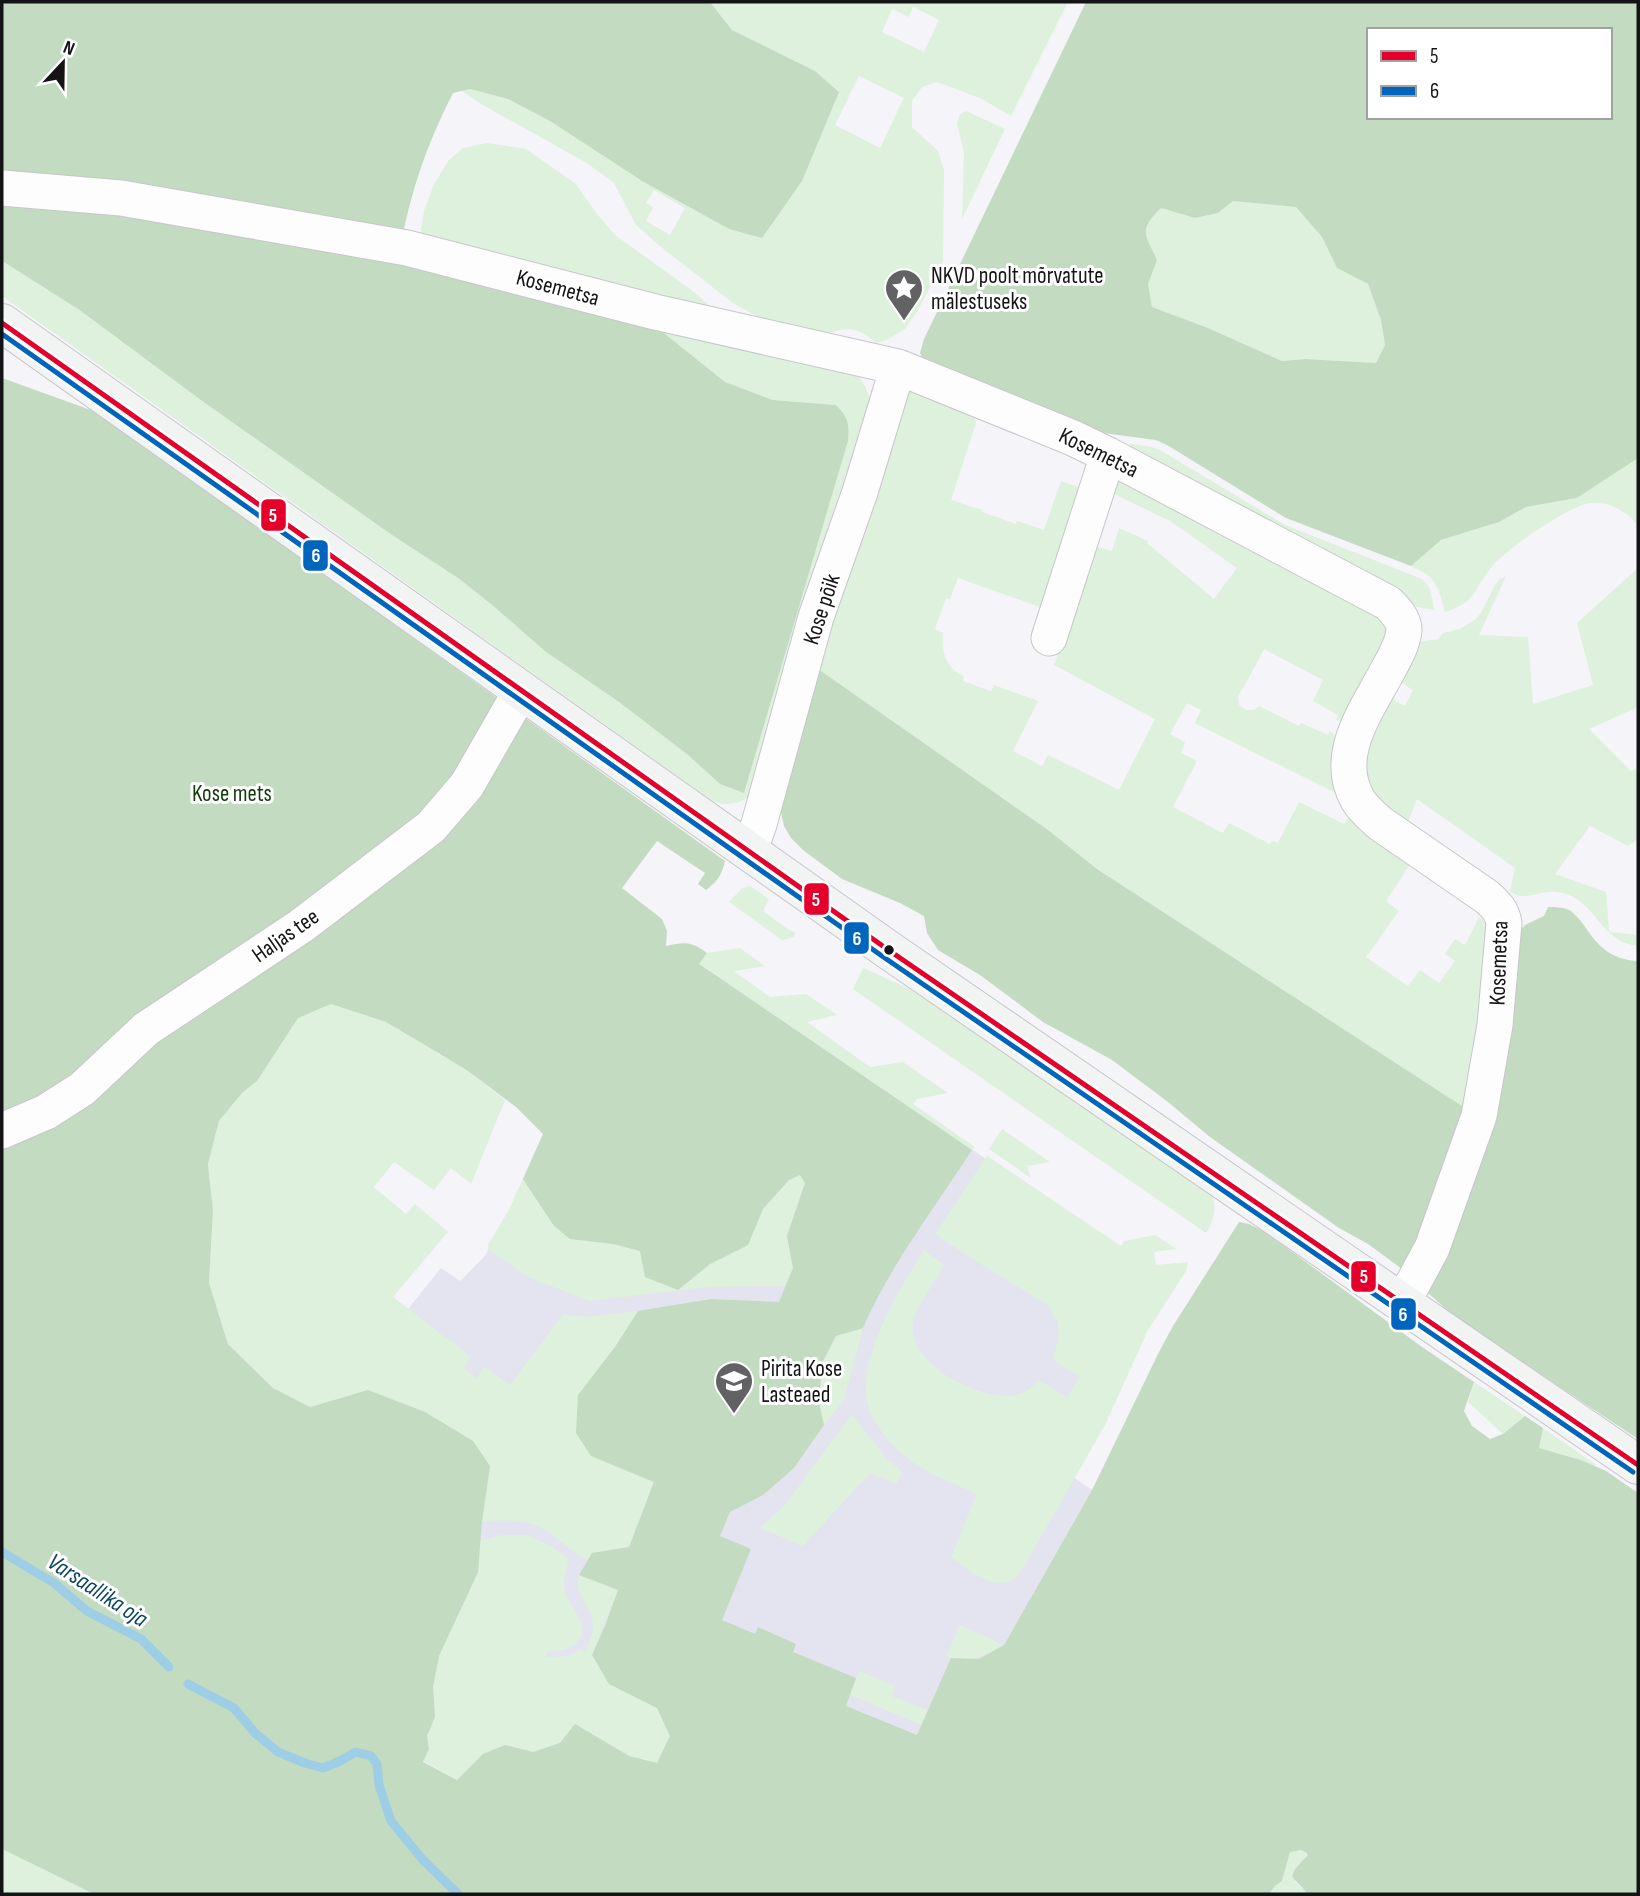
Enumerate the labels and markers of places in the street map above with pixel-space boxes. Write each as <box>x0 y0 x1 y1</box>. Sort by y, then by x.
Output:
place label: NKVD poolt mõrvatute mälestuseks <box>931 262 1104 316</box>
place icon: NKVD poolt mõrvatute mälestuseks <box>883 267 925 322</box>
unlabelled marker <box>882 943 896 957</box>
place label: Pirita Kose Lasteaed <box>761 1355 842 1409</box>
school or university icon: Pirita Kose Lasteaed <box>713 1360 755 1415</box>

